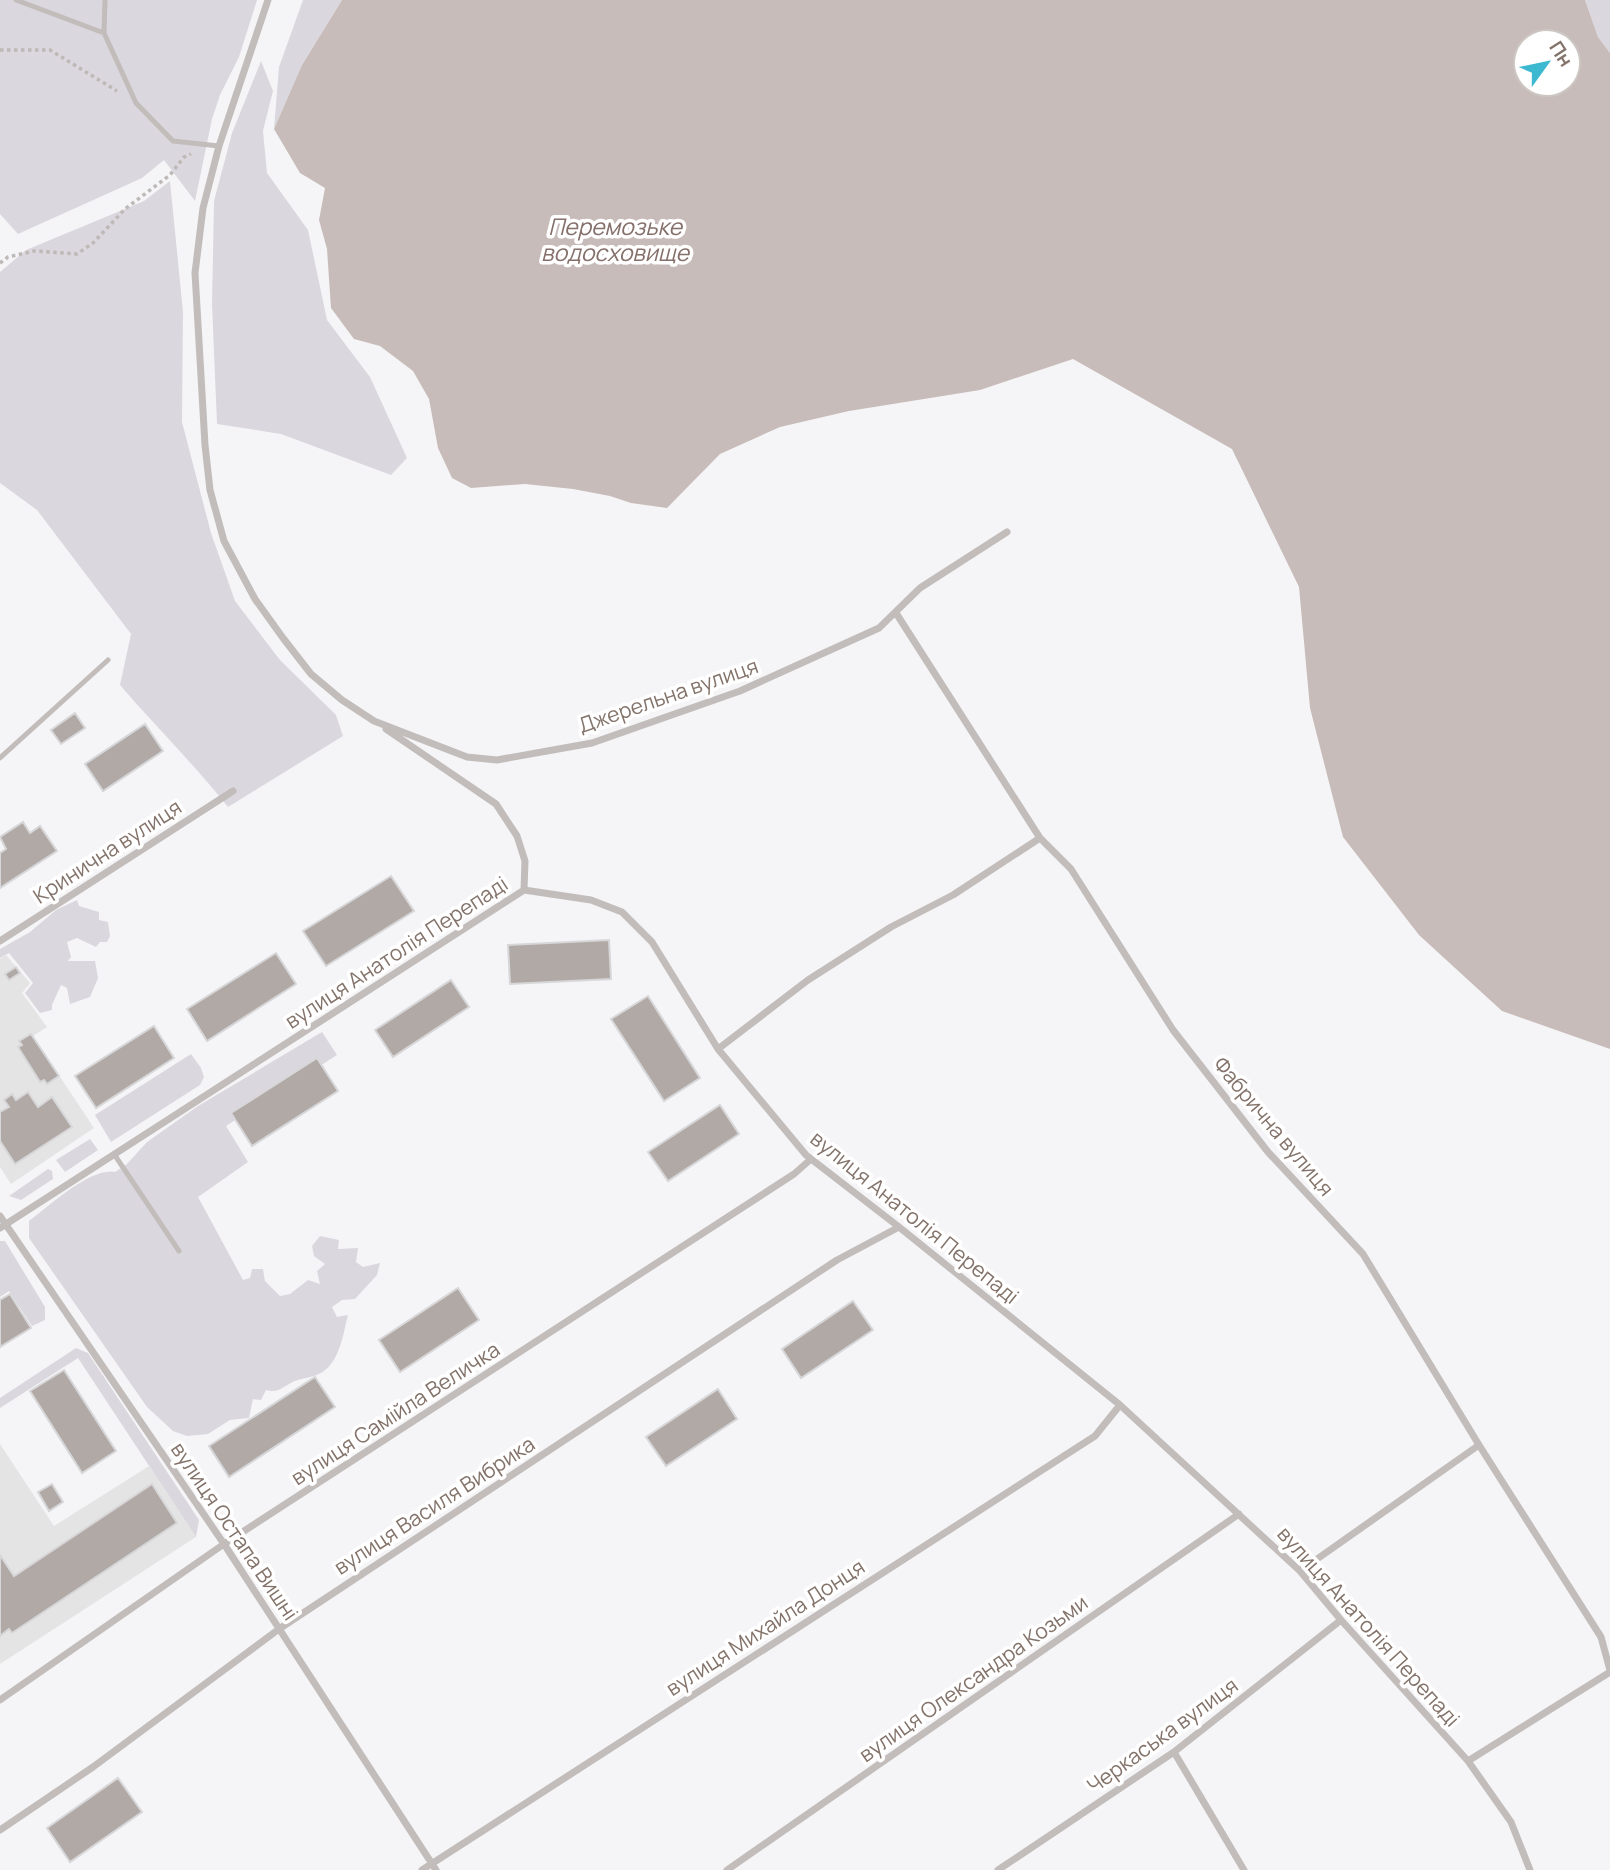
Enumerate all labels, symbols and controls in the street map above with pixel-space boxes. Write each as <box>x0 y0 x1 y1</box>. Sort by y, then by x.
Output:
north arrow <box>1512 28 1582 98</box>
text: Пн <box>1543 36 1579 72</box>
water label: Перемозьке водосховище <box>541 210 690 268</box>
street label: Джерельна вулиця <box>574 651 762 739</box>
street label: Кринична вулиця <box>27 793 187 909</box>
street label: вулиця Анатолія Перепаді <box>279 869 513 1035</box>
street label: Фабрична вулиця <box>1208 1051 1340 1201</box>
street label: вулиця Анатолія Перепаді <box>805 1124 1025 1310</box>
street label: вулиця Самійла Величка <box>285 1335 505 1491</box>
street label: вулиця Василя Вибрика <box>328 1429 540 1581</box>
street label: вулиця Остапа Вишні <box>165 1437 305 1625</box>
street label: вулиця Анатолія Перепаді <box>1271 1520 1467 1732</box>
street label: вулиця Михайла Донця <box>660 1552 870 1702</box>
street label: вулиця Олександра Козьми <box>853 1588 1093 1768</box>
street label: Черкаська вулиця <box>1081 1671 1243 1799</box>

